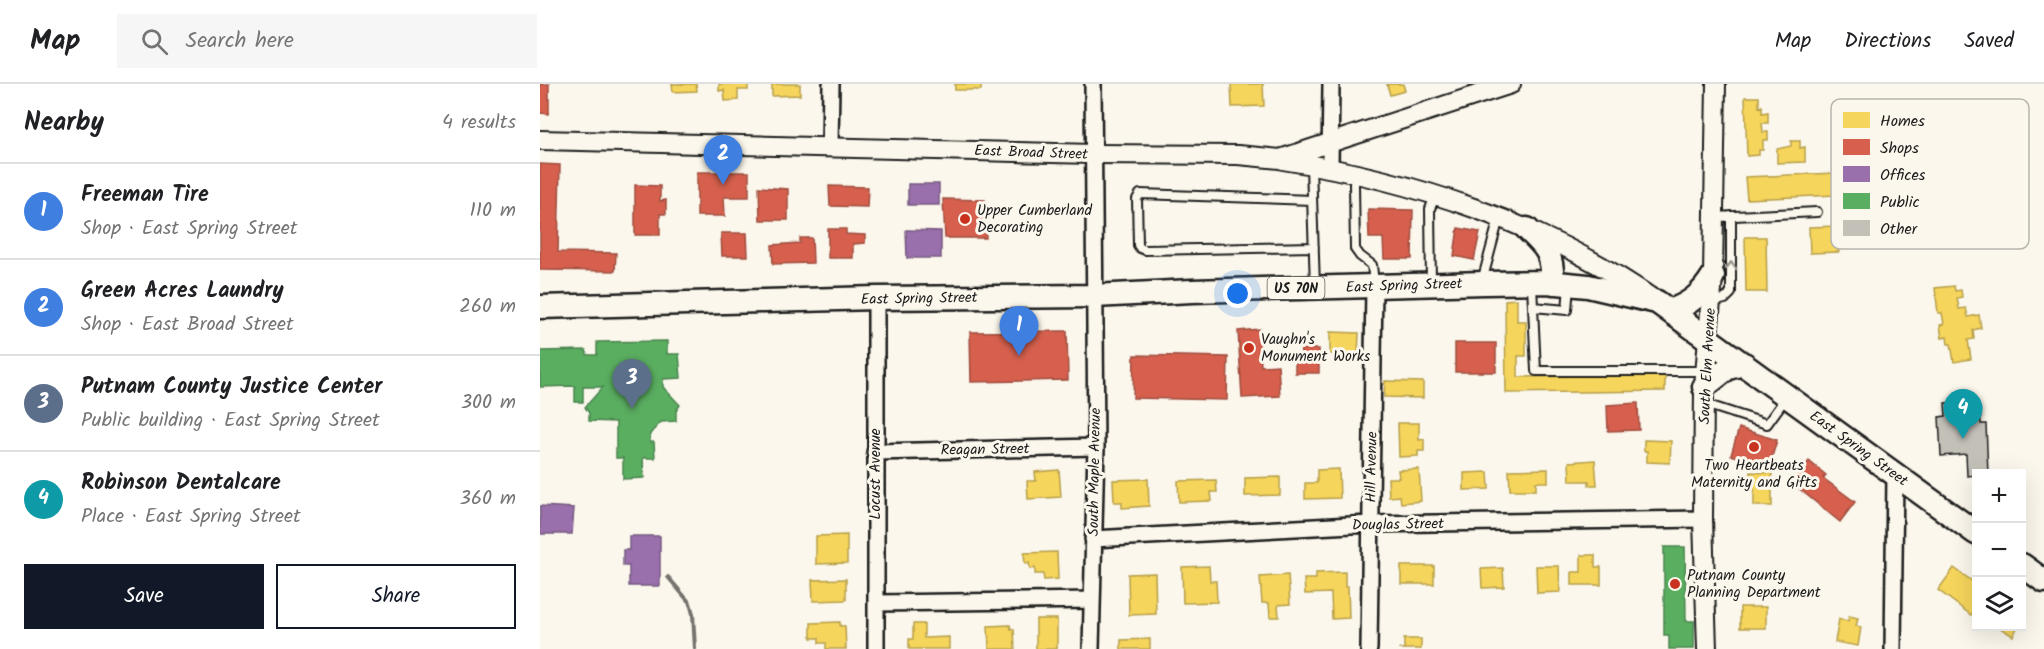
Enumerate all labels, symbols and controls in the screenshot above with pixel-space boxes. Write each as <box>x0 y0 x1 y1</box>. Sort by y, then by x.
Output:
search box <box>117 14 537 68</box>
text: Map <box>30 19 81 64</box>
text: Search here <box>186 24 294 59</box>
icon: search <box>138 25 171 58</box>
text: Map <box>1775 25 1811 58</box>
text: Directions <box>1844 25 1931 58</box>
text: Saved <box>1964 25 2014 58</box>
legend <box>1831 99 2029 249</box>
text: Nearby <box>24 102 104 144</box>
text: 4 results <box>442 107 516 139</box>
text: Homes <box>1880 109 1925 134</box>
pin: 2 <box>704 135 742 185</box>
text: Shops <box>1880 136 1919 161</box>
street label: East Broad Street <box>974 139 1088 167</box>
text: Offices <box>1880 163 1926 188</box>
text: Freeman Tire <box>81 178 209 213</box>
text: Public <box>1880 190 1920 215</box>
text: 1 <box>40 195 47 227</box>
text: 110 m <box>470 195 516 227</box>
place label: Upper Cumberland Decorating <box>977 199 1092 240</box>
marker: Upper Cumberland Decorating <box>958 212 972 226</box>
text: Shop · East Spring Street <box>81 213 298 245</box>
text: Other <box>1880 217 1919 242</box>
one-way arrow <box>1725 261 1737 270</box>
street label: East Spring Street <box>1345 272 1463 300</box>
text: Green Acres Laundry <box>81 274 284 309</box>
road number: US 70N <box>1268 277 1324 299</box>
your location <box>1223 279 1252 308</box>
street label: East Spring Street <box>860 286 978 312</box>
text: 2 <box>38 291 49 323</box>
text: 260 m <box>459 291 516 323</box>
pin: 1 <box>1000 306 1038 356</box>
street label: South Elm Avenue <box>1693 307 1723 425</box>
text: Shop · East Broad Street <box>81 309 294 341</box>
place label: Vaughn's Monument Works <box>1261 328 1371 369</box>
marker: Vaughn's Monument Works <box>1242 341 1256 355</box>
pin: 3 <box>612 360 652 409</box>
text: Putnam County Justice Center <box>81 370 382 405</box>
text: 3 <box>38 387 49 419</box>
text: 300 m <box>461 387 516 419</box>
pin: 4 <box>1944 390 1982 439</box>
text: Public building · East Spring Street <box>81 405 380 437</box>
street label: East Spring Street <box>1804 405 1913 493</box>
street label: South Maple Avenue <box>1082 407 1108 536</box>
street label: Locust Avenue <box>864 428 888 520</box>
street label: Hill Avenue <box>1359 431 1385 503</box>
street label: Reagan Street <box>940 437 1030 463</box>
marker: Two Heartbeats Maternity and Gifts <box>1747 440 1761 454</box>
place label: Two Heartbeats Maternity and Gifts <box>1691 454 1818 495</box>
text: Robinson Dentalcare <box>81 466 281 501</box>
map controls <box>1972 469 2026 631</box>
button: + <box>1972 469 2026 523</box>
text: 4 <box>38 483 49 515</box>
text: 360 m <box>460 483 516 515</box>
text: Place · East Spring Street <box>81 501 301 533</box>
street label: Douglas Street <box>1352 512 1444 538</box>
button: − <box>1972 523 2026 577</box>
button: Save <box>24 564 264 629</box>
button: Share <box>276 564 516 629</box>
place label: Putnam County Planning Department <box>1687 564 1821 605</box>
marker: Putnam County Planning Department <box>1668 577 1682 591</box>
button: layers <box>1972 577 2026 631</box>

